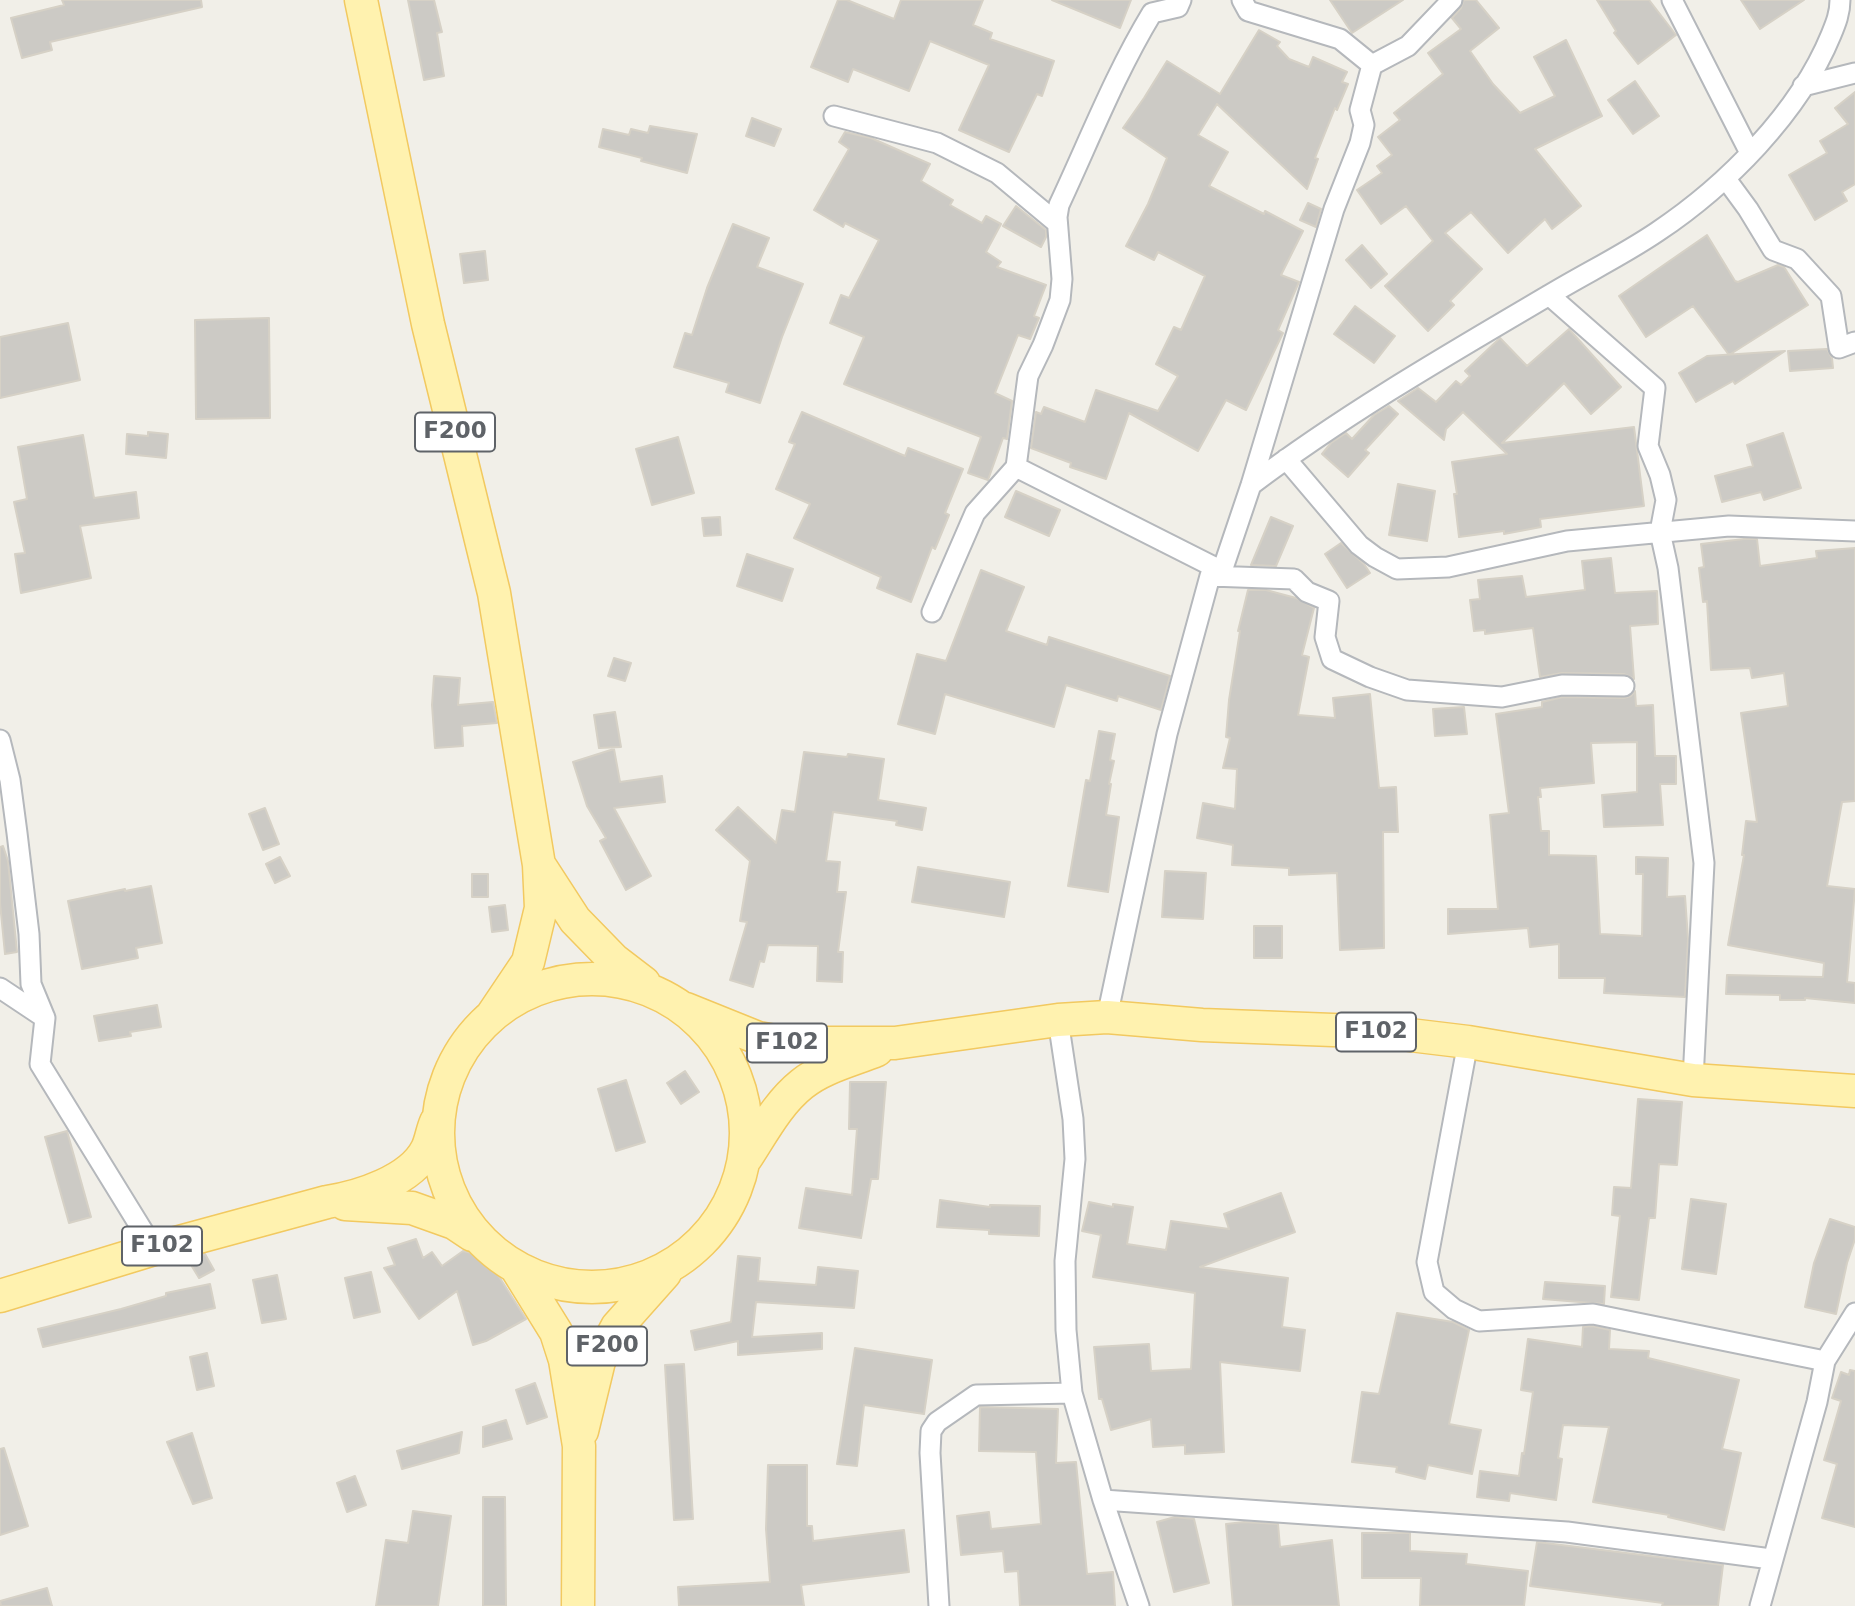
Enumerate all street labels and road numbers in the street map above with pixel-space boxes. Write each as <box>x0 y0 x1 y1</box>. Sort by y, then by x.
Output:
road number: F200 <box>415 412 495 452</box>
road number: F102 <box>1336 1012 1416 1051</box>
road number: F102 <box>747 1024 827 1062</box>
road number: F102 <box>122 1226 202 1266</box>
road number: F200 <box>567 1326 647 1366</box>

